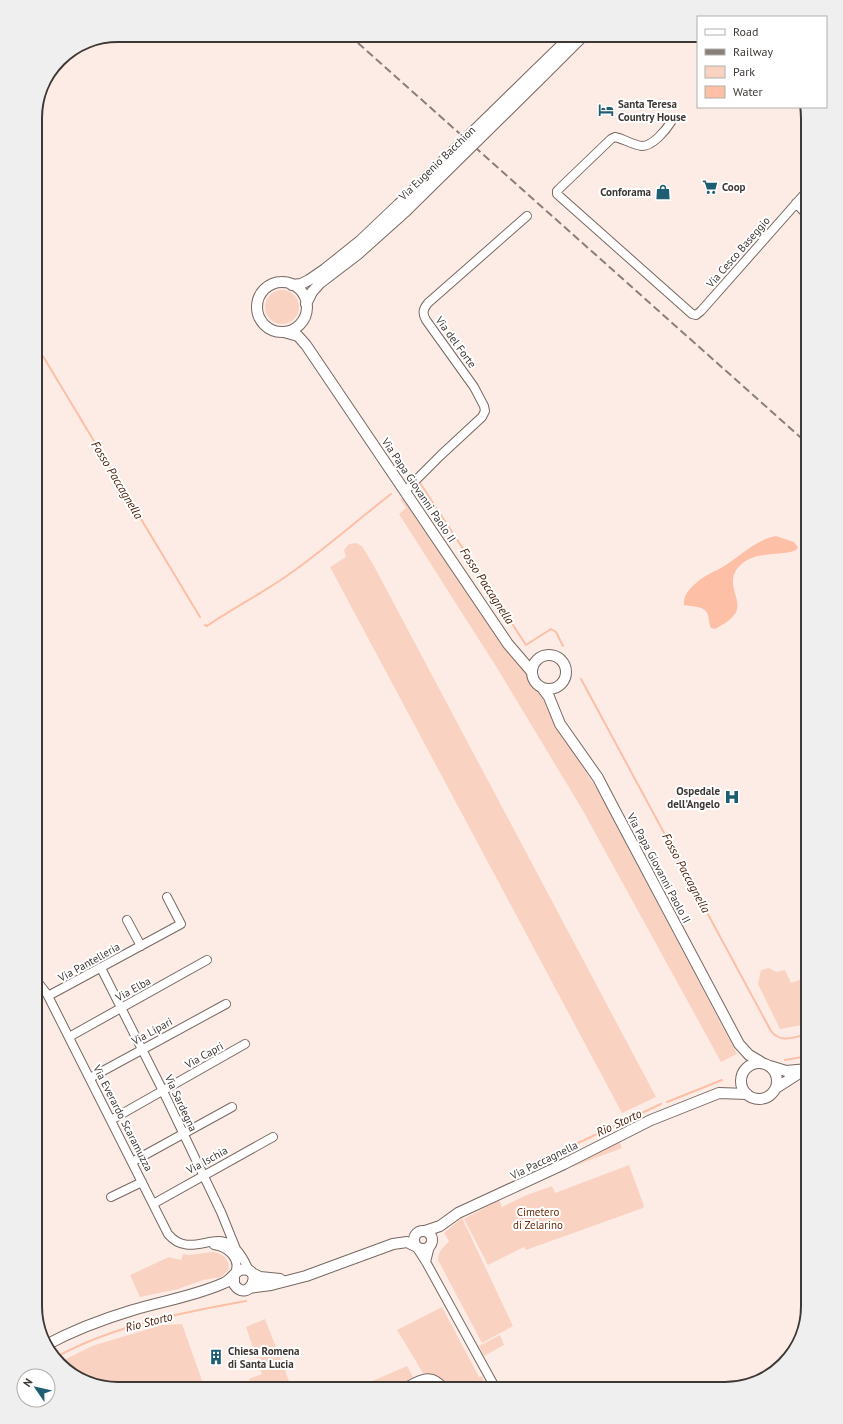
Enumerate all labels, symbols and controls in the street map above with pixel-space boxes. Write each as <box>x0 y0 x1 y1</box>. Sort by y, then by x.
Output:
legend <box>697 16 827 108</box>
text: Road <box>733 24 758 39</box>
text: Railway <box>733 44 773 59</box>
text: Park <box>733 64 755 79</box>
text: Water <box>733 84 763 99</box>
place label: Santa Teresa Country House <box>618 97 687 124</box>
hotel icon: Santa Teresa Country House <box>597 101 615 119</box>
street label: Via Eugenio Bacchion <box>395 123 478 204</box>
supermarket icon: Coop <box>701 178 719 196</box>
place label: Coop <box>722 180 746 194</box>
shop icon: Conforama <box>654 183 672 201</box>
place label: Conforama <box>600 185 651 199</box>
street label: Via Cesco Baseggio <box>703 213 773 291</box>
street label: Via del Forte <box>432 313 480 371</box>
street label: Via Papa Giovanni Paolo II <box>378 434 459 545</box>
water label: Fosso Paccagnella <box>88 438 147 522</box>
water label: Fosso Paccagnella <box>457 545 518 627</box>
place label: Ospedale dell'Angelo <box>667 784 720 811</box>
hospital icon: Ospedale dell'Angelo <box>723 788 741 806</box>
street label: Via Papa Giovanni Paolo II <box>624 810 694 926</box>
water label: Fosso Paccagnella <box>659 830 714 915</box>
street label: Via Pantelleria <box>55 939 122 985</box>
street label: Via Elba <box>112 974 153 1005</box>
street label: Via Lipari <box>128 1014 175 1048</box>
street label: Via Capri <box>181 1039 226 1072</box>
street label: Via Everardo Scaramuzza <box>90 1062 156 1174</box>
street label: Via Sardegna <box>161 1071 200 1134</box>
water label: Rio Storto <box>594 1106 644 1140</box>
street label: Via Paccagnella <box>507 1138 580 1183</box>
street label: Via Ischia <box>183 1143 230 1177</box>
park label: Cimetero di Zelarino <box>513 1205 563 1232</box>
water label: Rio Storto <box>124 1308 174 1335</box>
place label: Chiesa Romena di Santa Lucia <box>228 1344 299 1371</box>
building icon: Chiesa Romena di Santa Lucia <box>207 1348 225 1366</box>
north arrow <box>16 1368 56 1408</box>
text: N <box>20 1375 36 1389</box>

